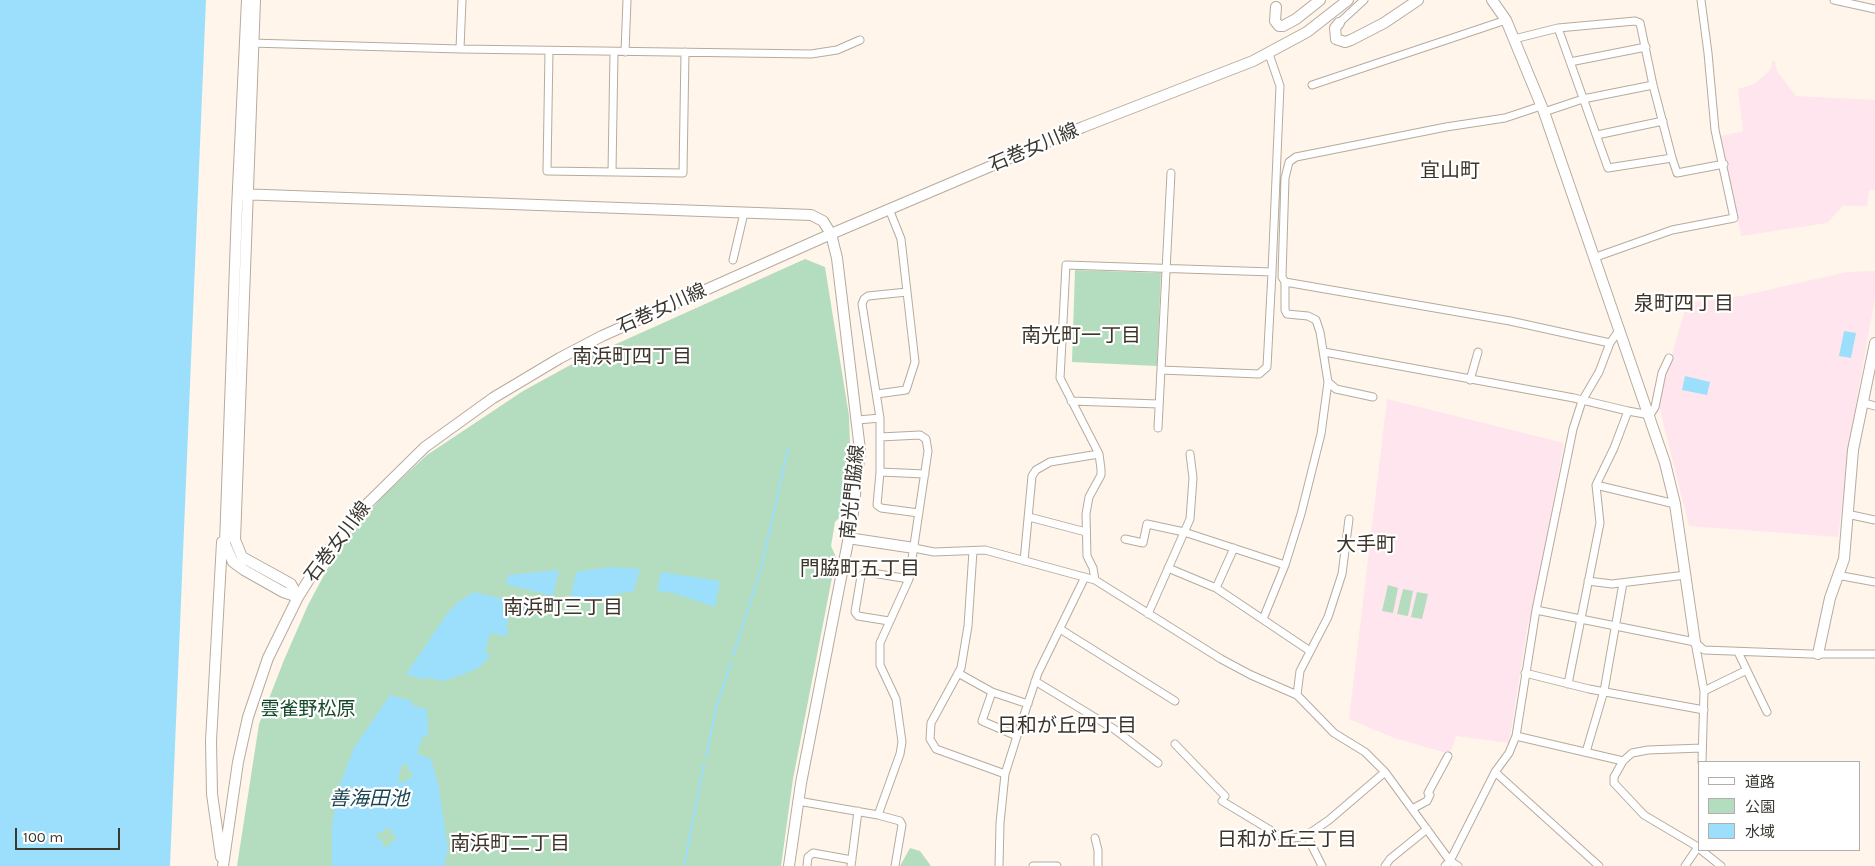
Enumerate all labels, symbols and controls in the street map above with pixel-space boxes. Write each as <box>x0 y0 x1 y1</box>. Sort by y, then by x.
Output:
street label: 石巻女川線 <box>986 119 1082 177</box>
district label: 宜山町 <box>1420 159 1480 183</box>
street label: 石巻女川線 <box>614 279 710 339</box>
district label: 泉町四丁目 <box>1634 292 1734 316</box>
district label: 南光町一丁目 <box>1021 324 1141 348</box>
district label: 南浜町四丁目 <box>572 345 692 369</box>
street label: 南光門脇線 <box>837 444 869 540</box>
street label: 石巻女川線 <box>300 497 376 587</box>
district label: 大手町 <box>1336 533 1396 557</box>
district label: 門脇町五丁目 <box>800 557 920 581</box>
district label: 南浜町三丁目 <box>503 596 623 620</box>
park label: 雲雀野松原 <box>261 699 355 721</box>
district label: 日和が丘四丁目 <box>997 714 1137 738</box>
legend <box>1698 761 1860 851</box>
text: 道路 <box>1745 773 1775 791</box>
water label: 善海田池 <box>329 787 409 811</box>
text: 公園 <box>1745 798 1775 816</box>
scale bar <box>18 818 122 850</box>
text: 水域 <box>1745 823 1775 841</box>
text: 100 m <box>23 828 63 846</box>
district label: 日和が丘三丁目 <box>1217 828 1357 852</box>
district label: 南浜町二丁目 <box>450 832 570 856</box>

